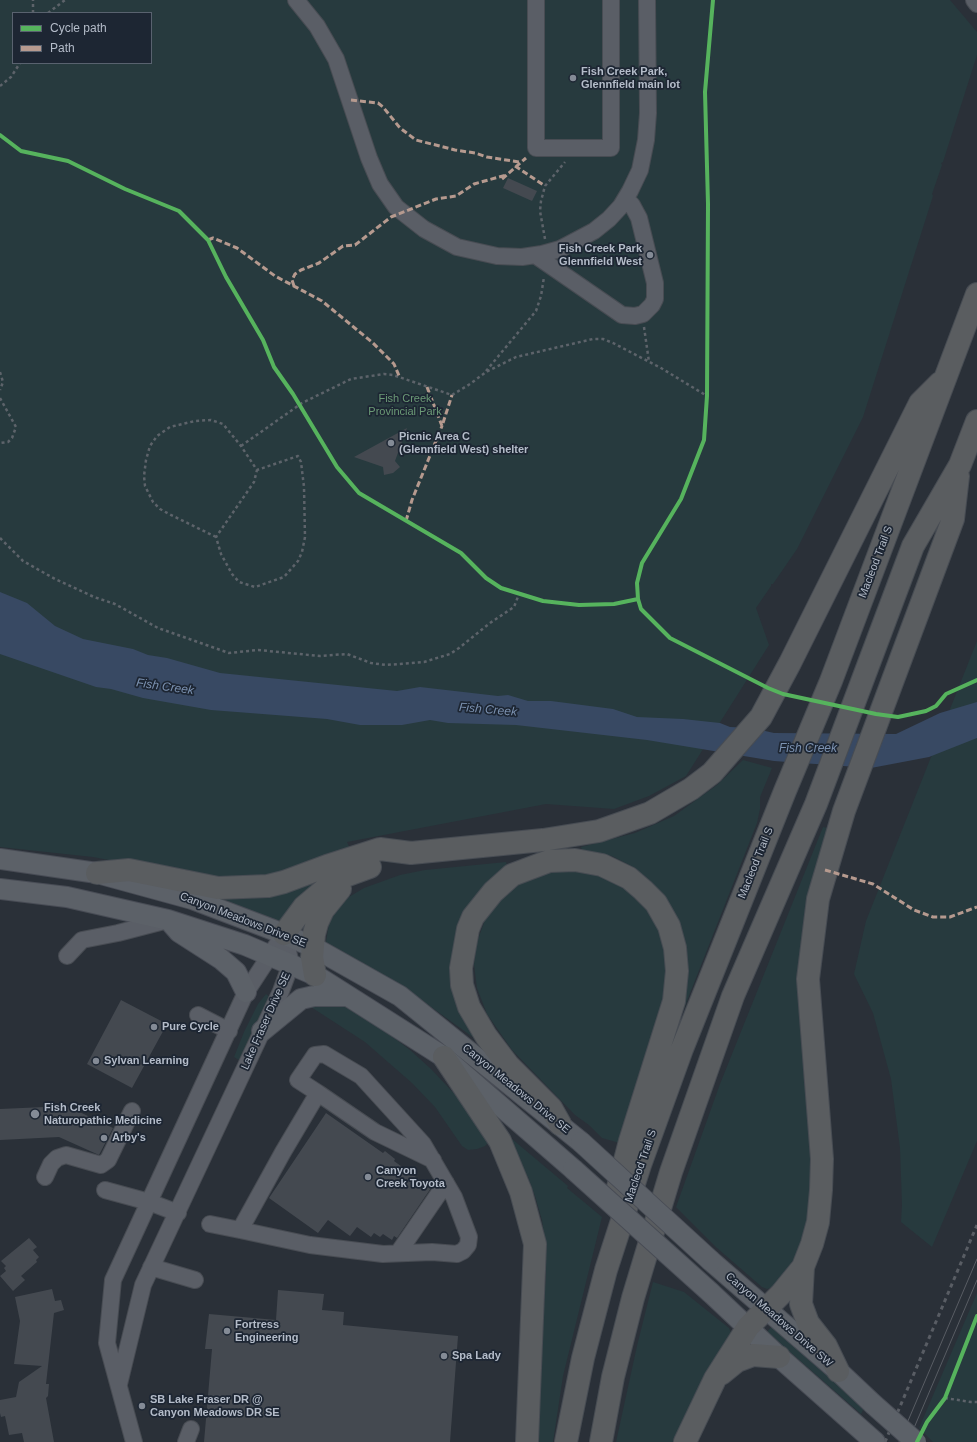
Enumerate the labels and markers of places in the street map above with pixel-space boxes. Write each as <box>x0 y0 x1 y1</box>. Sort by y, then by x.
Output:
place label: Fish Creek Park, Glennfield main lot <box>581 65 680 91</box>
marker: Fish Creek Park, Glennfield main lot <box>568 73 578 83</box>
place label: Fish Creek Park Glennfield West <box>559 242 642 268</box>
marker: Fish Creek Park Glennfield West <box>645 250 655 260</box>
place label: Picnic Area C (Glennfield West) shelter <box>399 430 528 456</box>
marker: Picnic Area C (Glennfield West) shelter <box>386 438 396 448</box>
place label: Pure Cycle <box>162 1020 219 1034</box>
marker: Pure Cycle <box>149 1022 159 1032</box>
place label: Sylvan Learning <box>104 1054 189 1068</box>
marker: Sylvan Learning <box>91 1056 101 1066</box>
place label: Fish Creek Naturopathic Medicine <box>44 1101 162 1127</box>
marker: Fish Creek Naturopathic Medicine <box>29 1108 41 1120</box>
place label: Arby's <box>112 1131 146 1145</box>
marker: Arby's <box>99 1133 109 1143</box>
place label: Canyon Creek Toyota <box>376 1164 445 1190</box>
marker: Canyon Creek Toyota <box>363 1172 373 1182</box>
place label: Fortress Engineering <box>235 1318 299 1344</box>
marker: Fortress Engineering <box>222 1326 232 1336</box>
place label: Spa Lady <box>452 1349 501 1363</box>
marker: Spa Lady <box>439 1351 449 1361</box>
place label: SB Lake Fraser DR @ Canyon Meadows DR SE <box>150 1393 280 1419</box>
marker: SB Lake Fraser DR @ Canyon Meadows DR SE <box>137 1401 147 1411</box>

